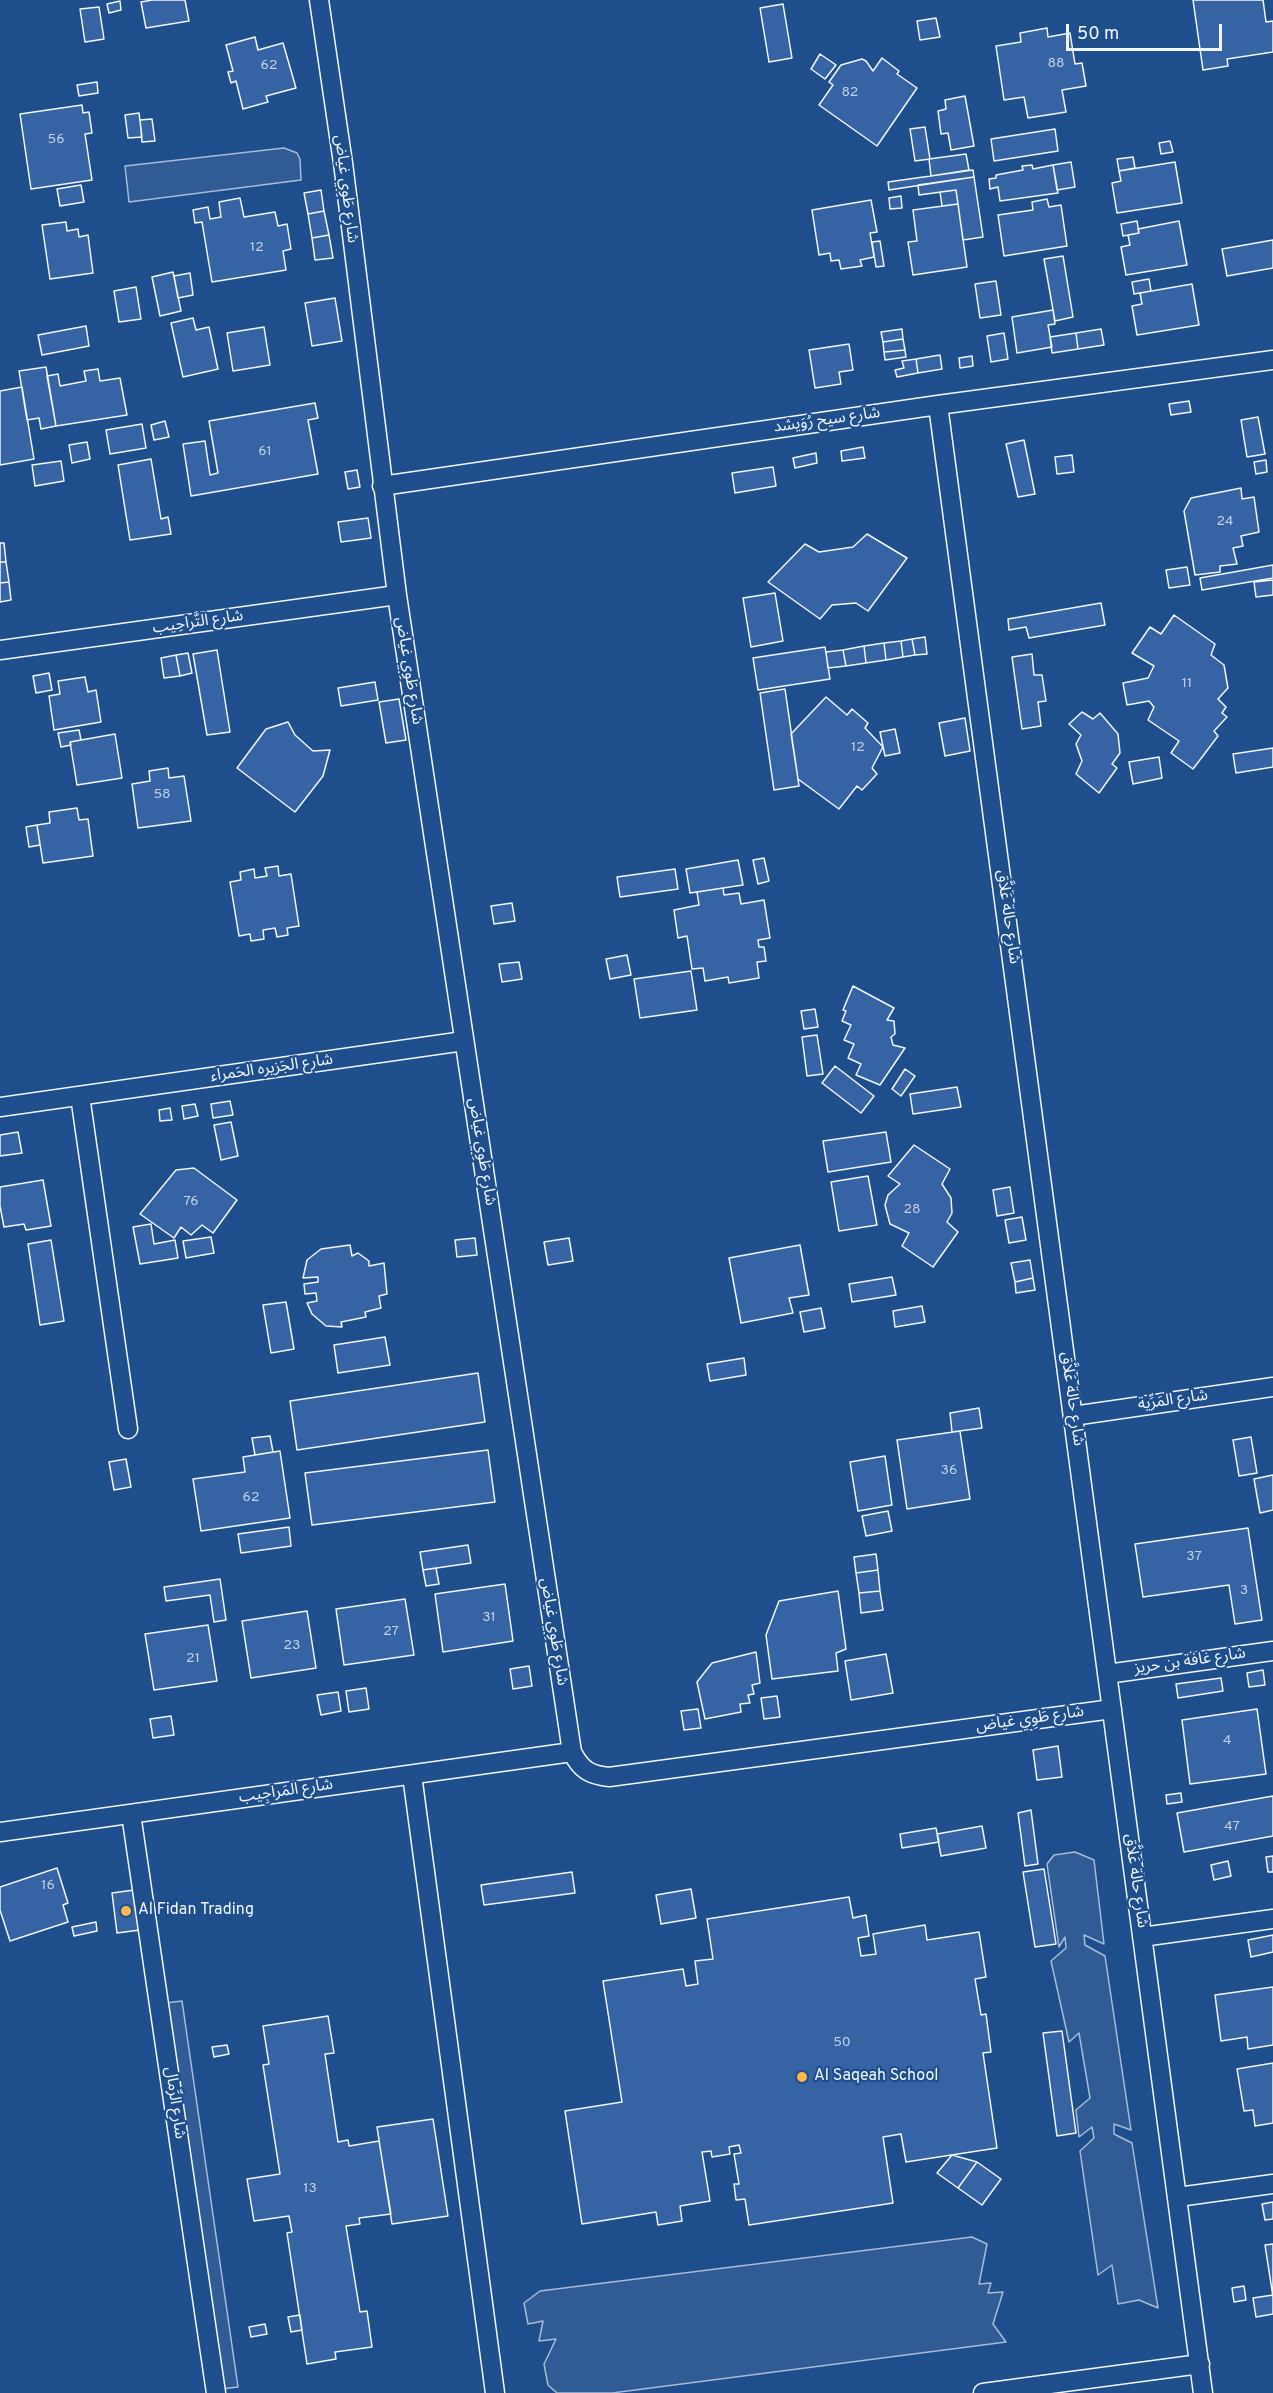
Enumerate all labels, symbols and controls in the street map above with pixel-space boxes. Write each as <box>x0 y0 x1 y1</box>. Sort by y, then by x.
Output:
scale bar <box>1069 12 1225 50</box>
text: 50 m <box>1077 23 1119 46</box>
house number: 88 <box>1047 56 1065 72</box>
house number: 62 <box>261 58 277 74</box>
house number: 82 <box>842 85 858 101</box>
house number: 56 <box>47 132 65 148</box>
street label: شارع طَوِي غياض <box>329 134 361 244</box>
house number: 12 <box>250 240 264 256</box>
street label: شارع سيح رُوَيشد <box>772 404 882 438</box>
house number: 61 <box>258 444 272 460</box>
house number: 24 <box>1216 514 1234 530</box>
street label: شارع التَّراحِيب <box>151 607 245 639</box>
street label: شارع طَوِي غياض <box>390 616 426 726</box>
house number: 11 <box>1182 676 1192 692</box>
house number: 12 <box>851 740 865 756</box>
house number: 58 <box>153 787 171 803</box>
street label: شارع حالة عَلاَّق <box>991 869 1023 965</box>
street label: شارع الجَزيره الحَمراء <box>210 1051 334 1087</box>
street label: شارع طَوِي غياض <box>463 1097 499 1207</box>
house number: 76 <box>184 1194 198 1210</box>
house number: 28 <box>903 1202 921 1218</box>
street label: شارع حالة عَلاَّق <box>1055 1351 1087 1447</box>
street label: شارع المَرِّية <box>1137 1387 1209 1415</box>
house number: 36 <box>941 1463 957 1479</box>
house number: 62 <box>243 1490 259 1506</box>
house number: 37 <box>1186 1549 1202 1565</box>
street label: شارع طَوِي غياض <box>535 1577 571 1687</box>
house number: 3 <box>1240 1583 1248 1599</box>
house number: 31 <box>482 1610 496 1626</box>
house number: 27 <box>383 1624 399 1640</box>
house number: 23 <box>284 1638 300 1654</box>
street label: شارع غافة بن حريز <box>1133 1645 1247 1679</box>
house number: 21 <box>186 1651 200 1667</box>
street label: شارع طَوِي غياض <box>975 1703 1085 1737</box>
house number: 4 <box>1223 1733 1231 1749</box>
street label: شارع المَراجِيب <box>238 1776 334 1808</box>
house number: 47 <box>1224 1819 1240 1835</box>
street label: شارع حالة عَلاَّق <box>1119 1833 1151 1929</box>
house number: 16 <box>41 1878 55 1894</box>
place label: Al Fidan Trading <box>138 1901 254 1921</box>
marker: Al Fidan Trading <box>119 1904 133 1918</box>
house number: 50 <box>833 2035 851 2051</box>
street label: شارع الرِّمال <box>159 2066 189 2140</box>
place label: Al Saqeah School <box>814 2067 939 2087</box>
marker: Al Saqeah School <box>795 2070 809 2084</box>
house number: 13 <box>303 2181 317 2197</box>

